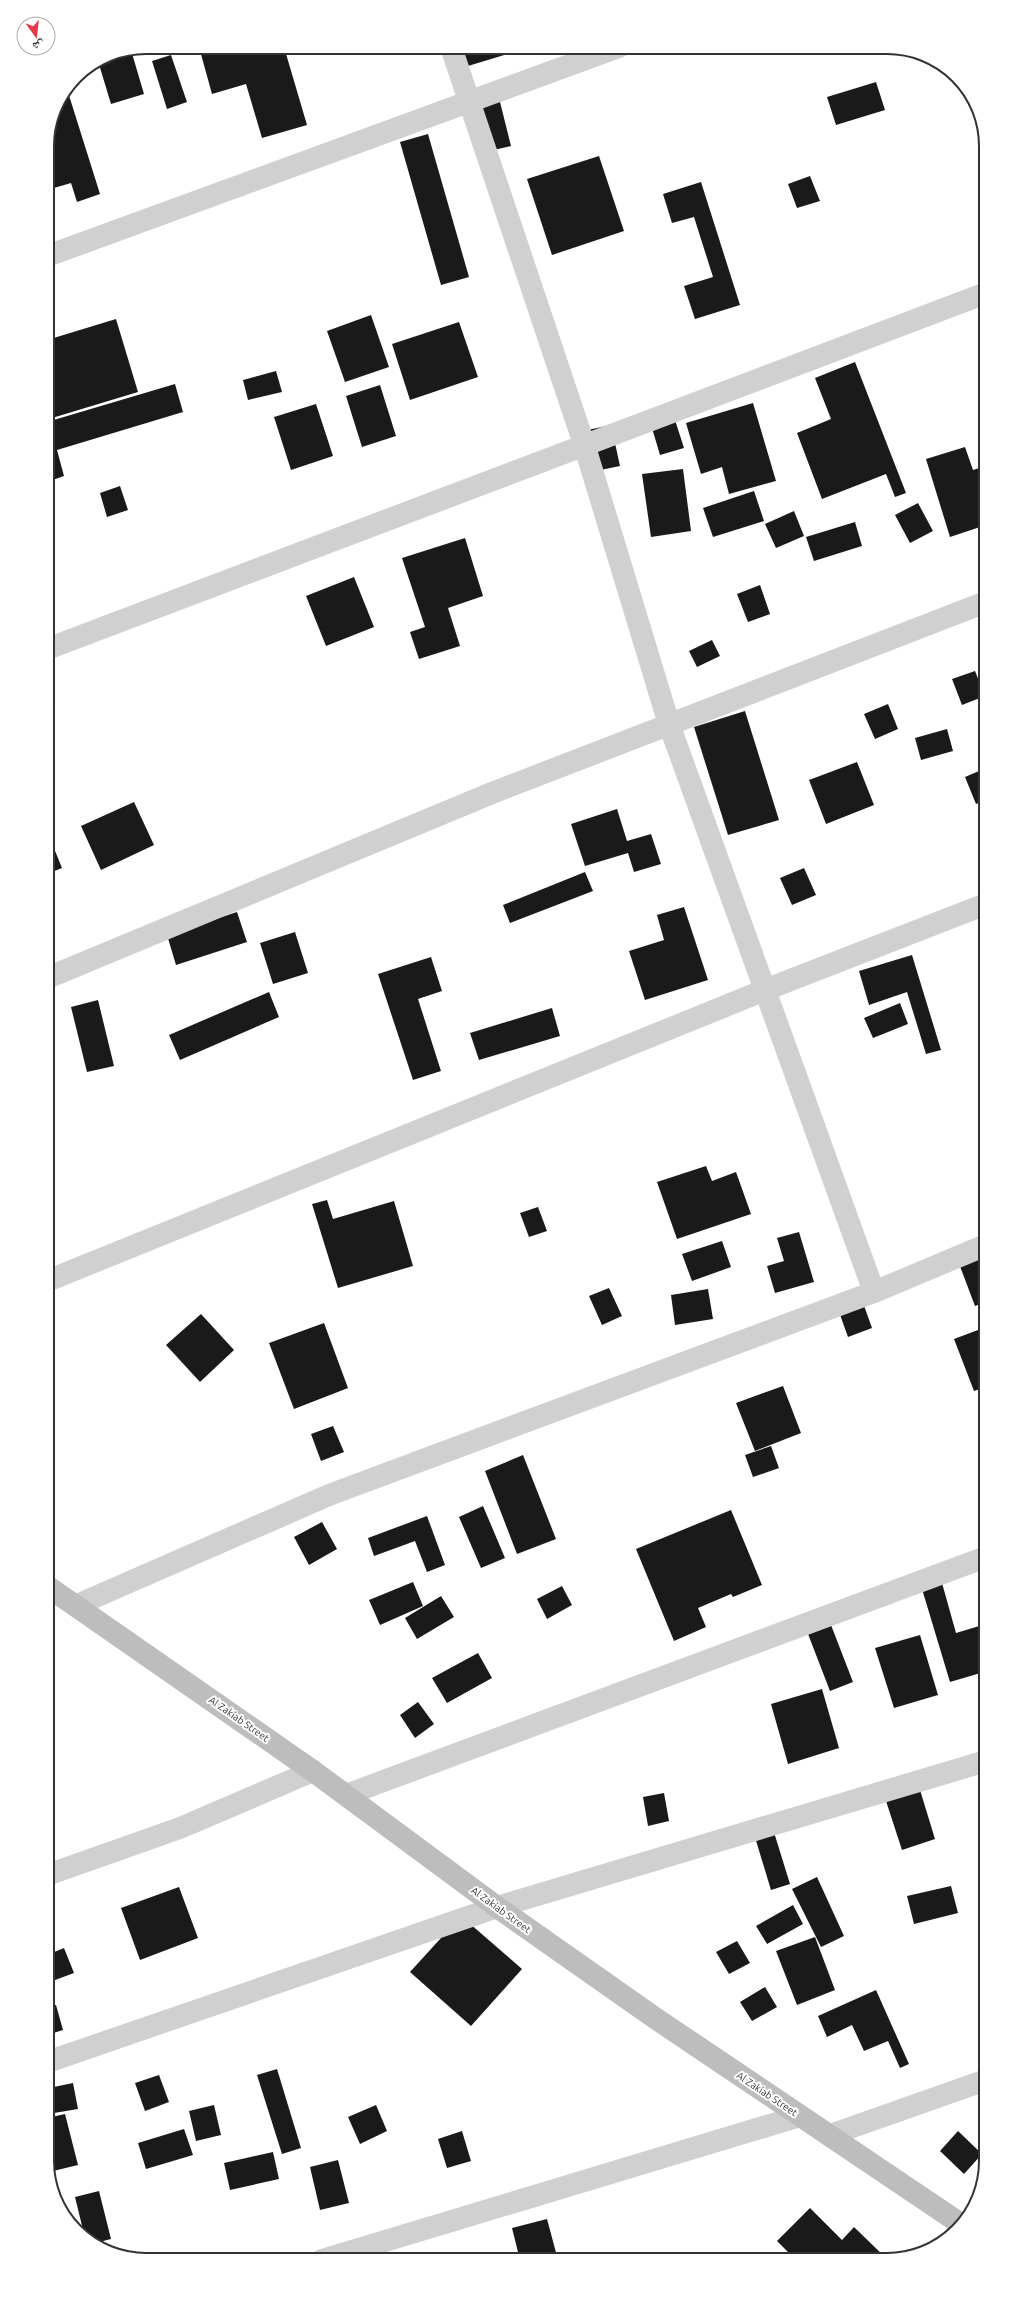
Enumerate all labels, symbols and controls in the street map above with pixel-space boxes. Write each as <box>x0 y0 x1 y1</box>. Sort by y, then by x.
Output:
north arrow <box>16 16 56 56</box>
text: ش <box>31 36 46 53</box>
street label: Al Zakiab Street <box>207 1694 271 1744</box>
street label: Al Zakiab Street <box>469 1885 533 1935</box>
street label: Al Zakiab Street <box>735 2070 800 2118</box>

